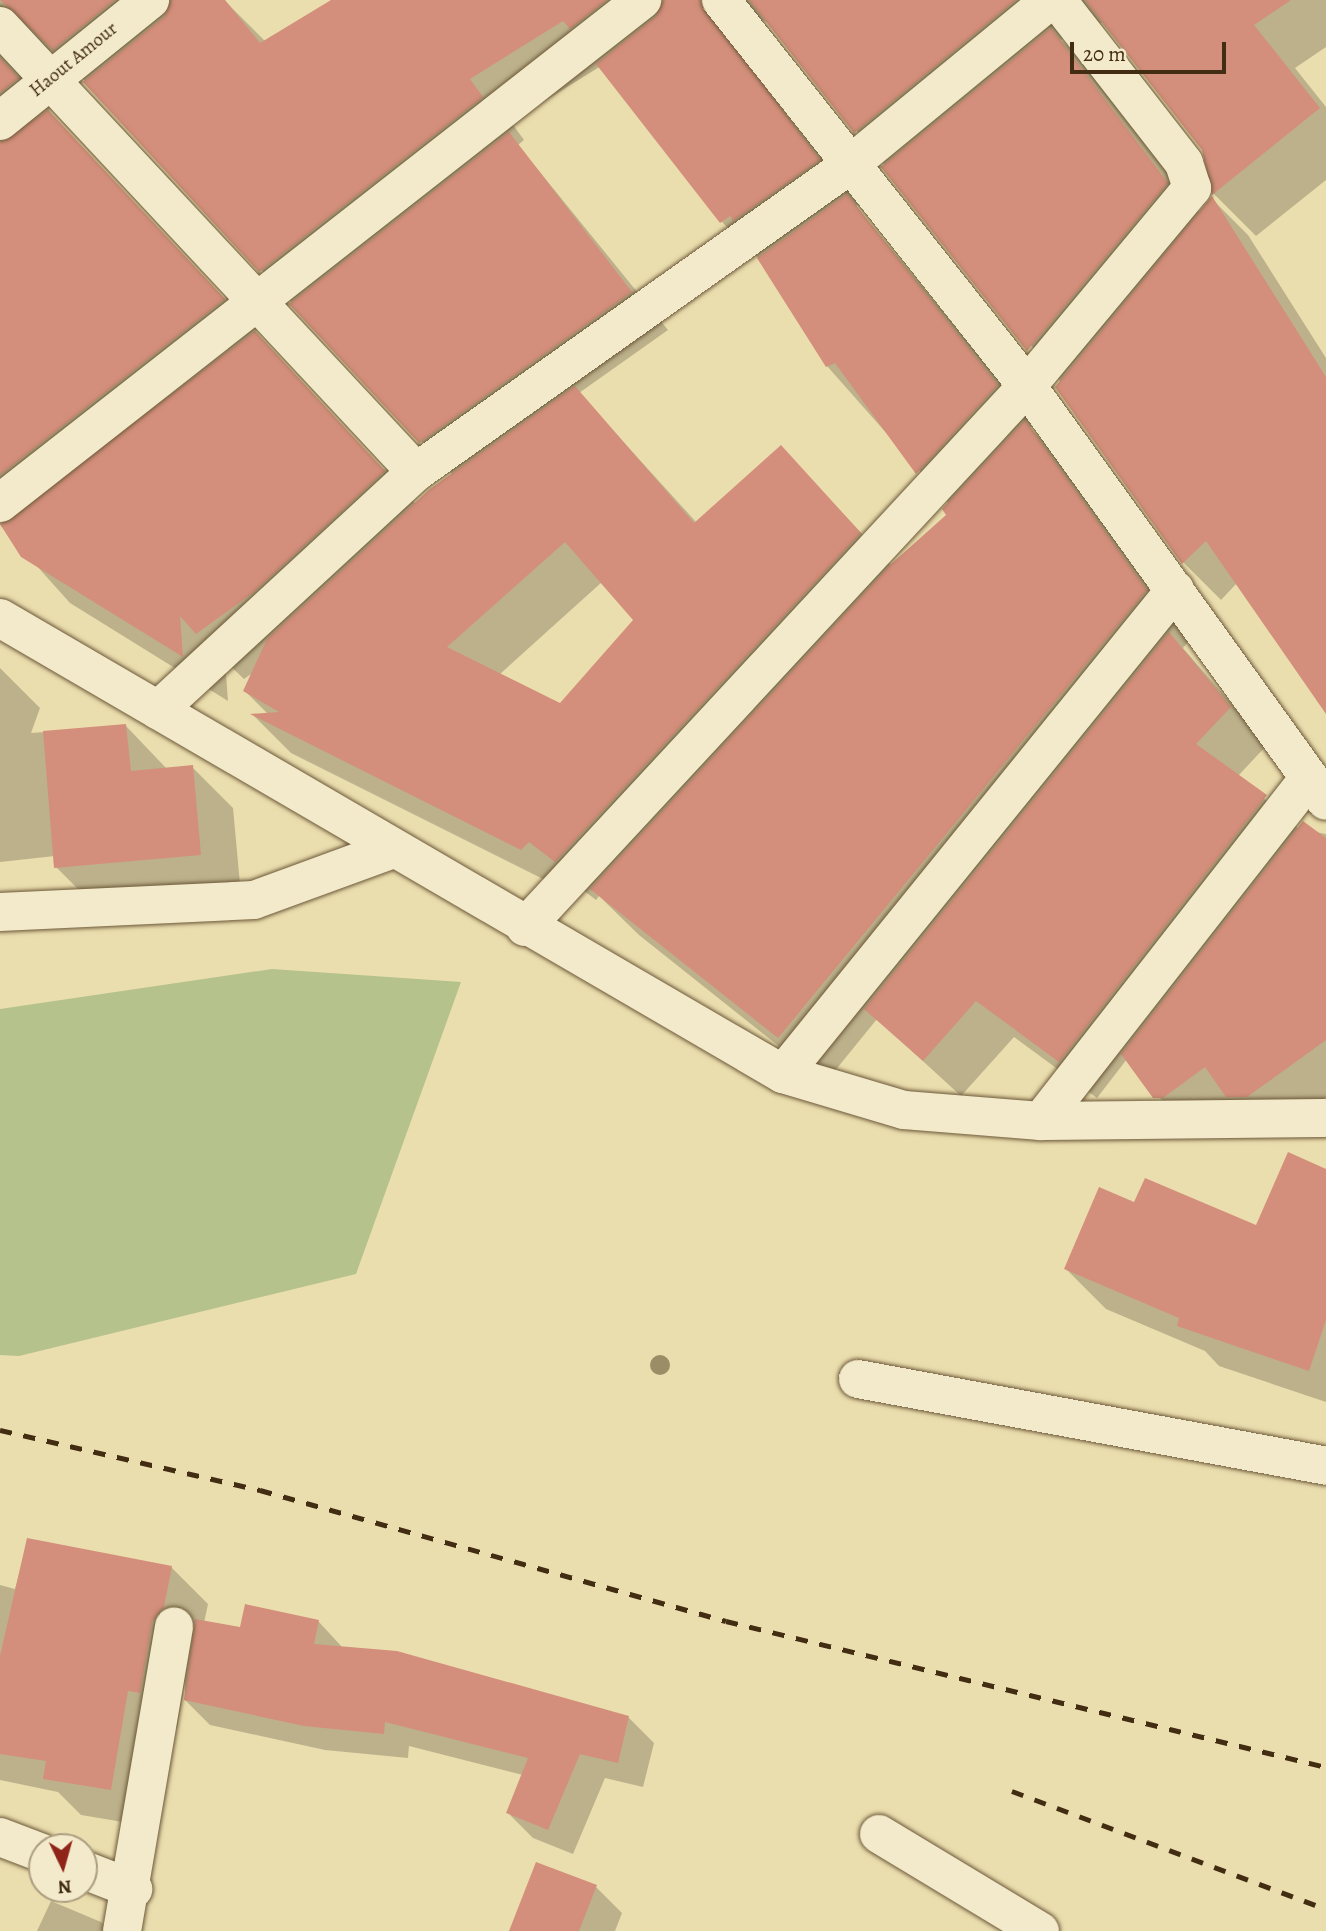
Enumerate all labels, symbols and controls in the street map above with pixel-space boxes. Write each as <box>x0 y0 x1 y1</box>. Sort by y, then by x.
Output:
street label: Haout Amour <box>26 18 122 102</box>
scale bar <box>1074 28 1230 72</box>
text: 20 m <box>1083 40 1126 68</box>
north arrow <box>28 1833 98 1903</box>
text: N <box>57 1873 73 1900</box>

